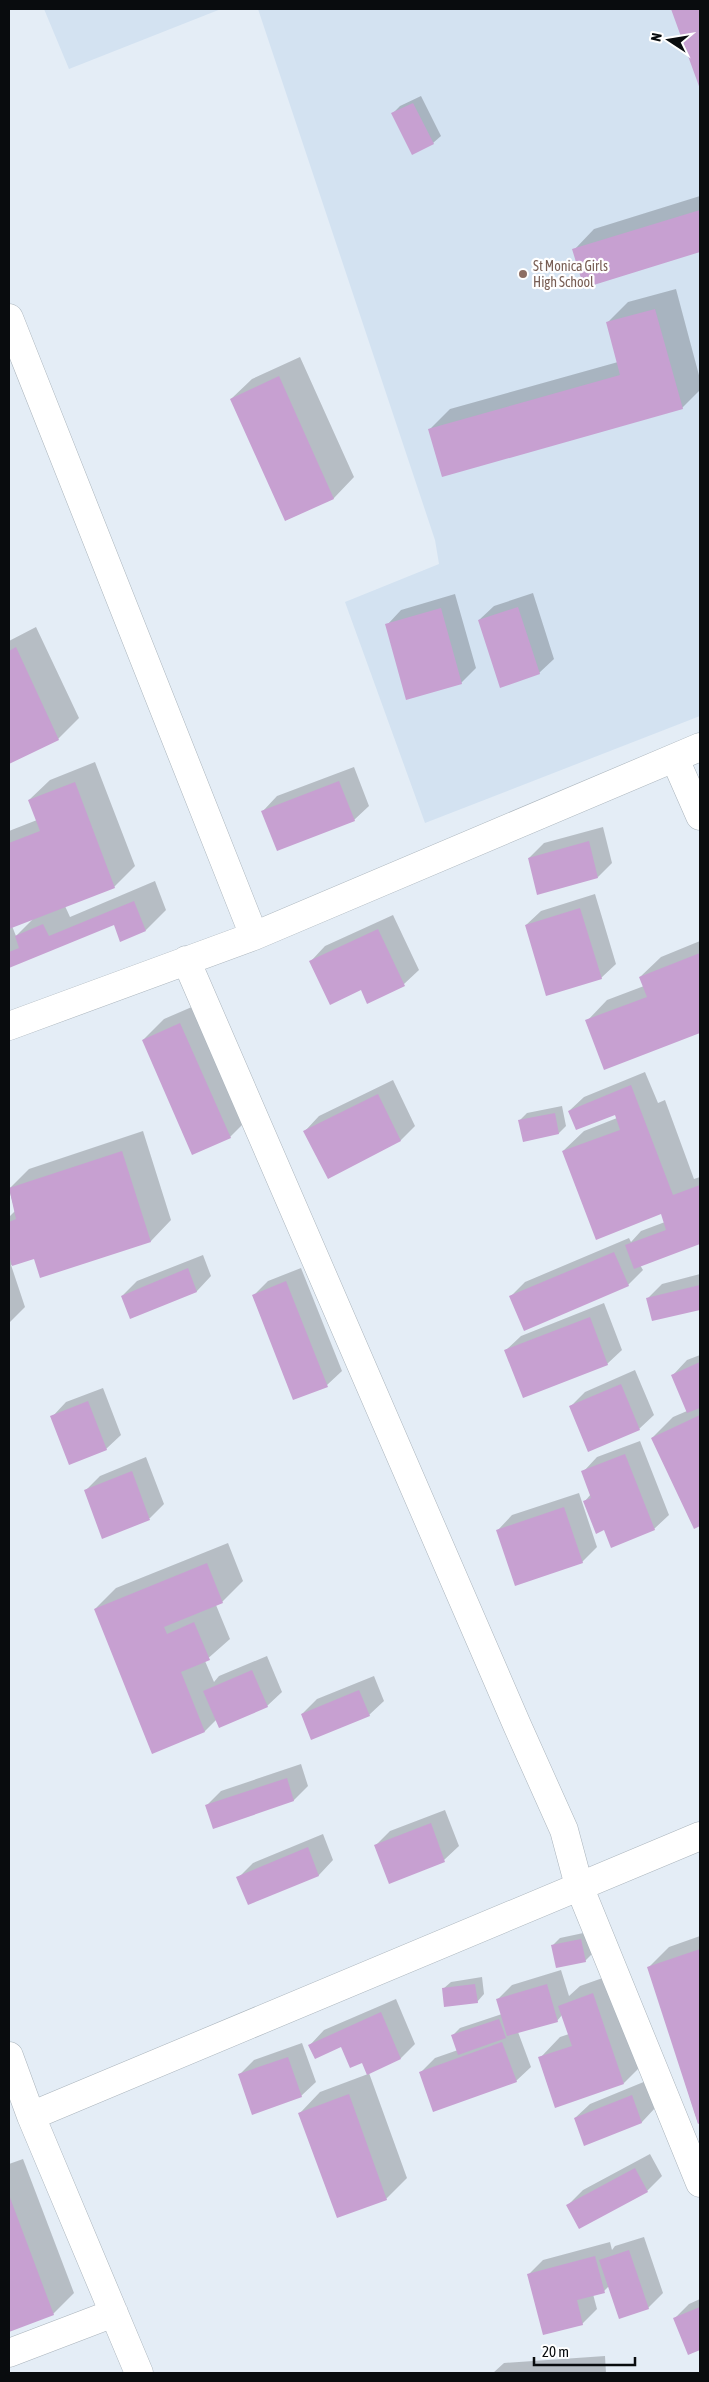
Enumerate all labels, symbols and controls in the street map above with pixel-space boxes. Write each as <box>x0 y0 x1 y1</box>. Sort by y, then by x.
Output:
north arrow <box>644 15 694 65</box>
text: N <box>648 32 665 43</box>
place label: St Monica Girls High School <box>533 258 608 290</box>
marker: St Monica Girls High School <box>517 268 529 280</box>
scale bar <box>534 2334 635 2366</box>
text: 20 m <box>542 2343 569 2360</box>

